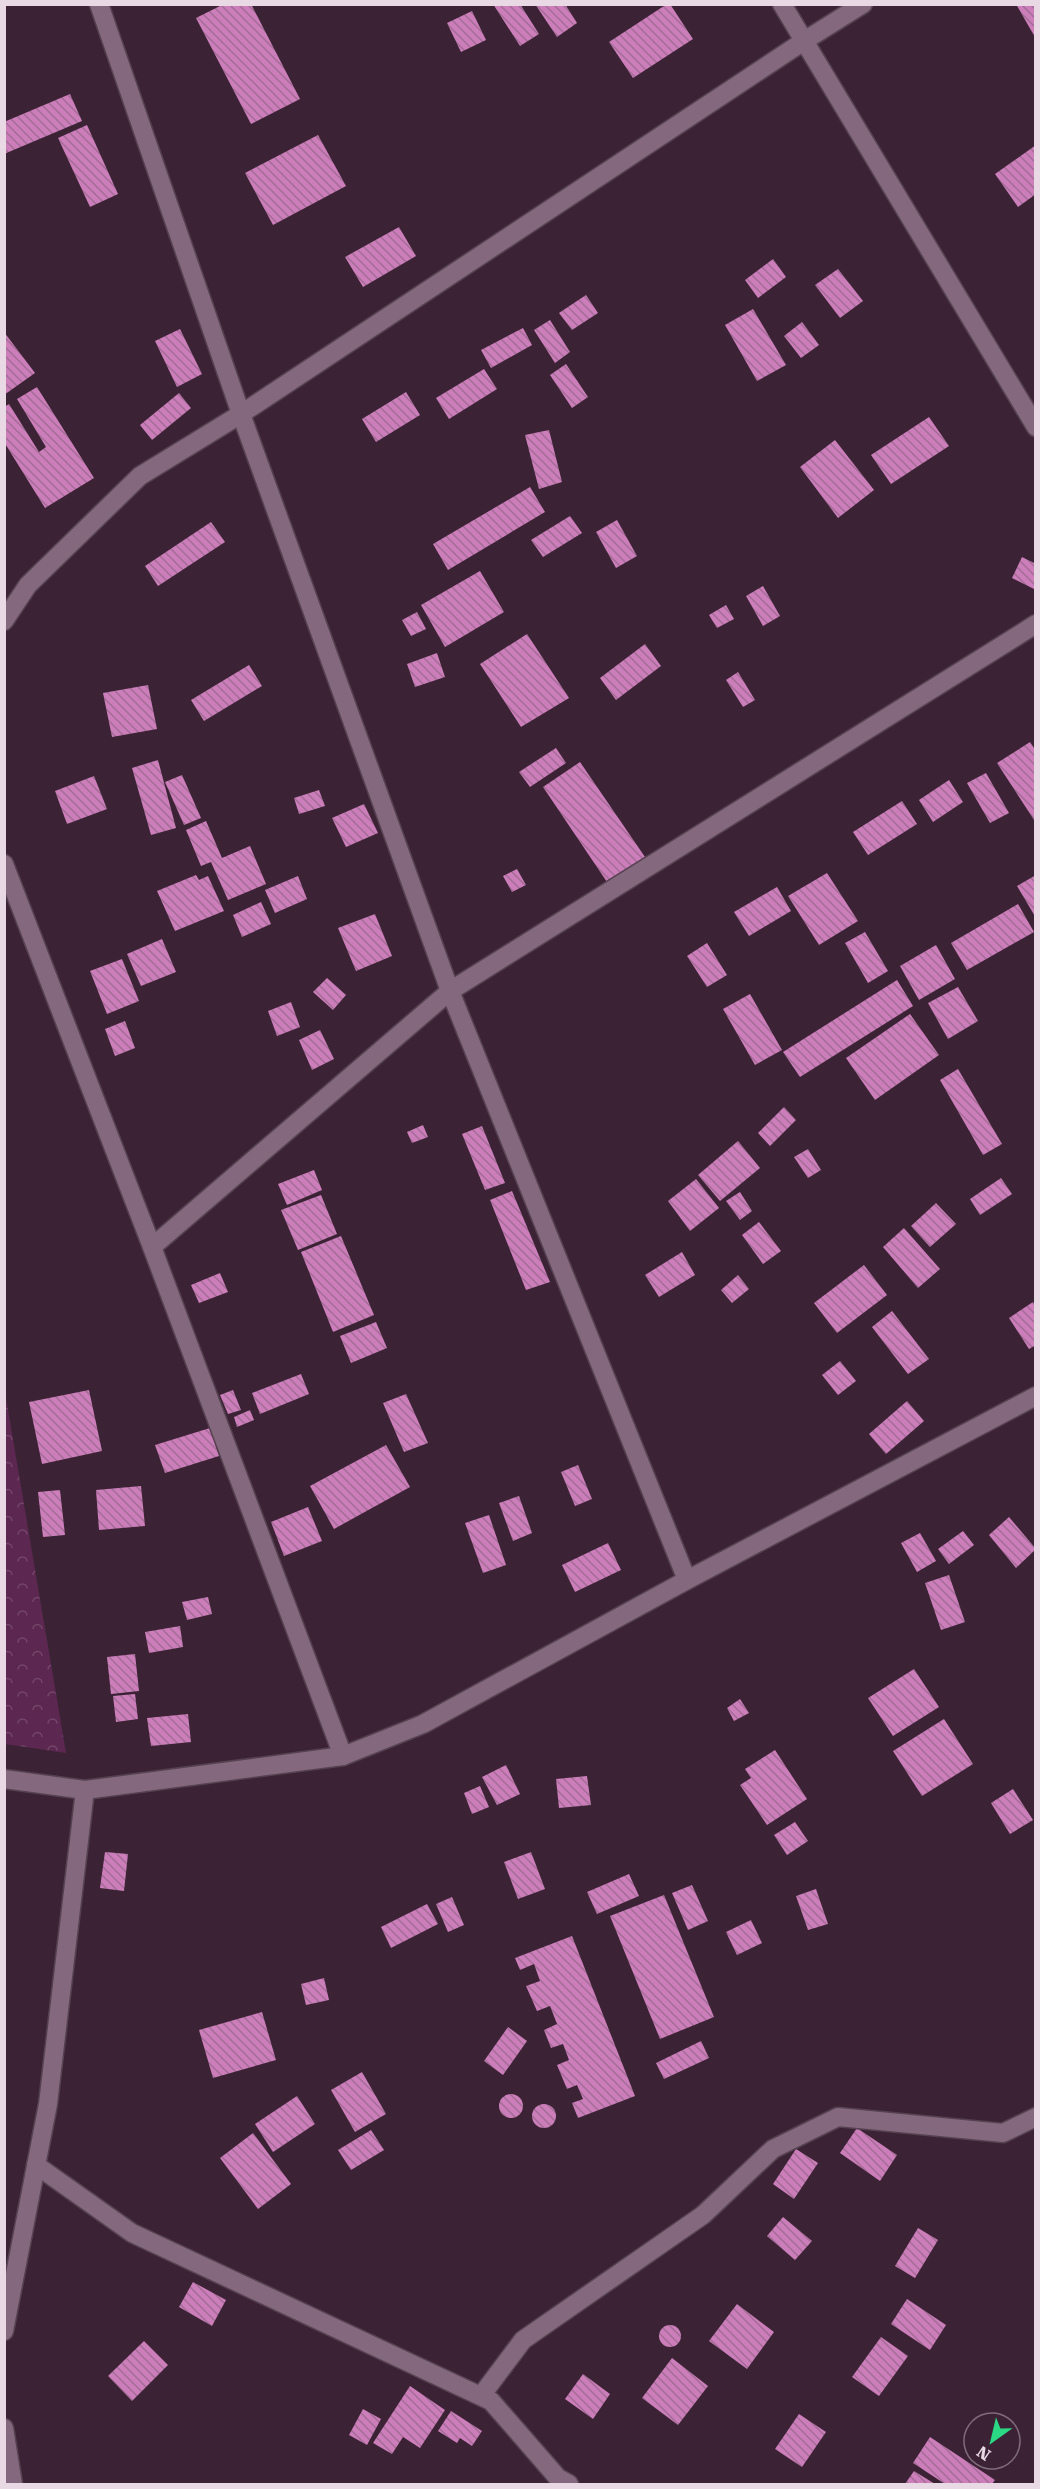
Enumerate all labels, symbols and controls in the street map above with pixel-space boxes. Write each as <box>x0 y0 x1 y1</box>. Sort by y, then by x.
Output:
north arrow <box>962 2411 1022 2471</box>
text: N <box>973 2442 994 2464</box>

